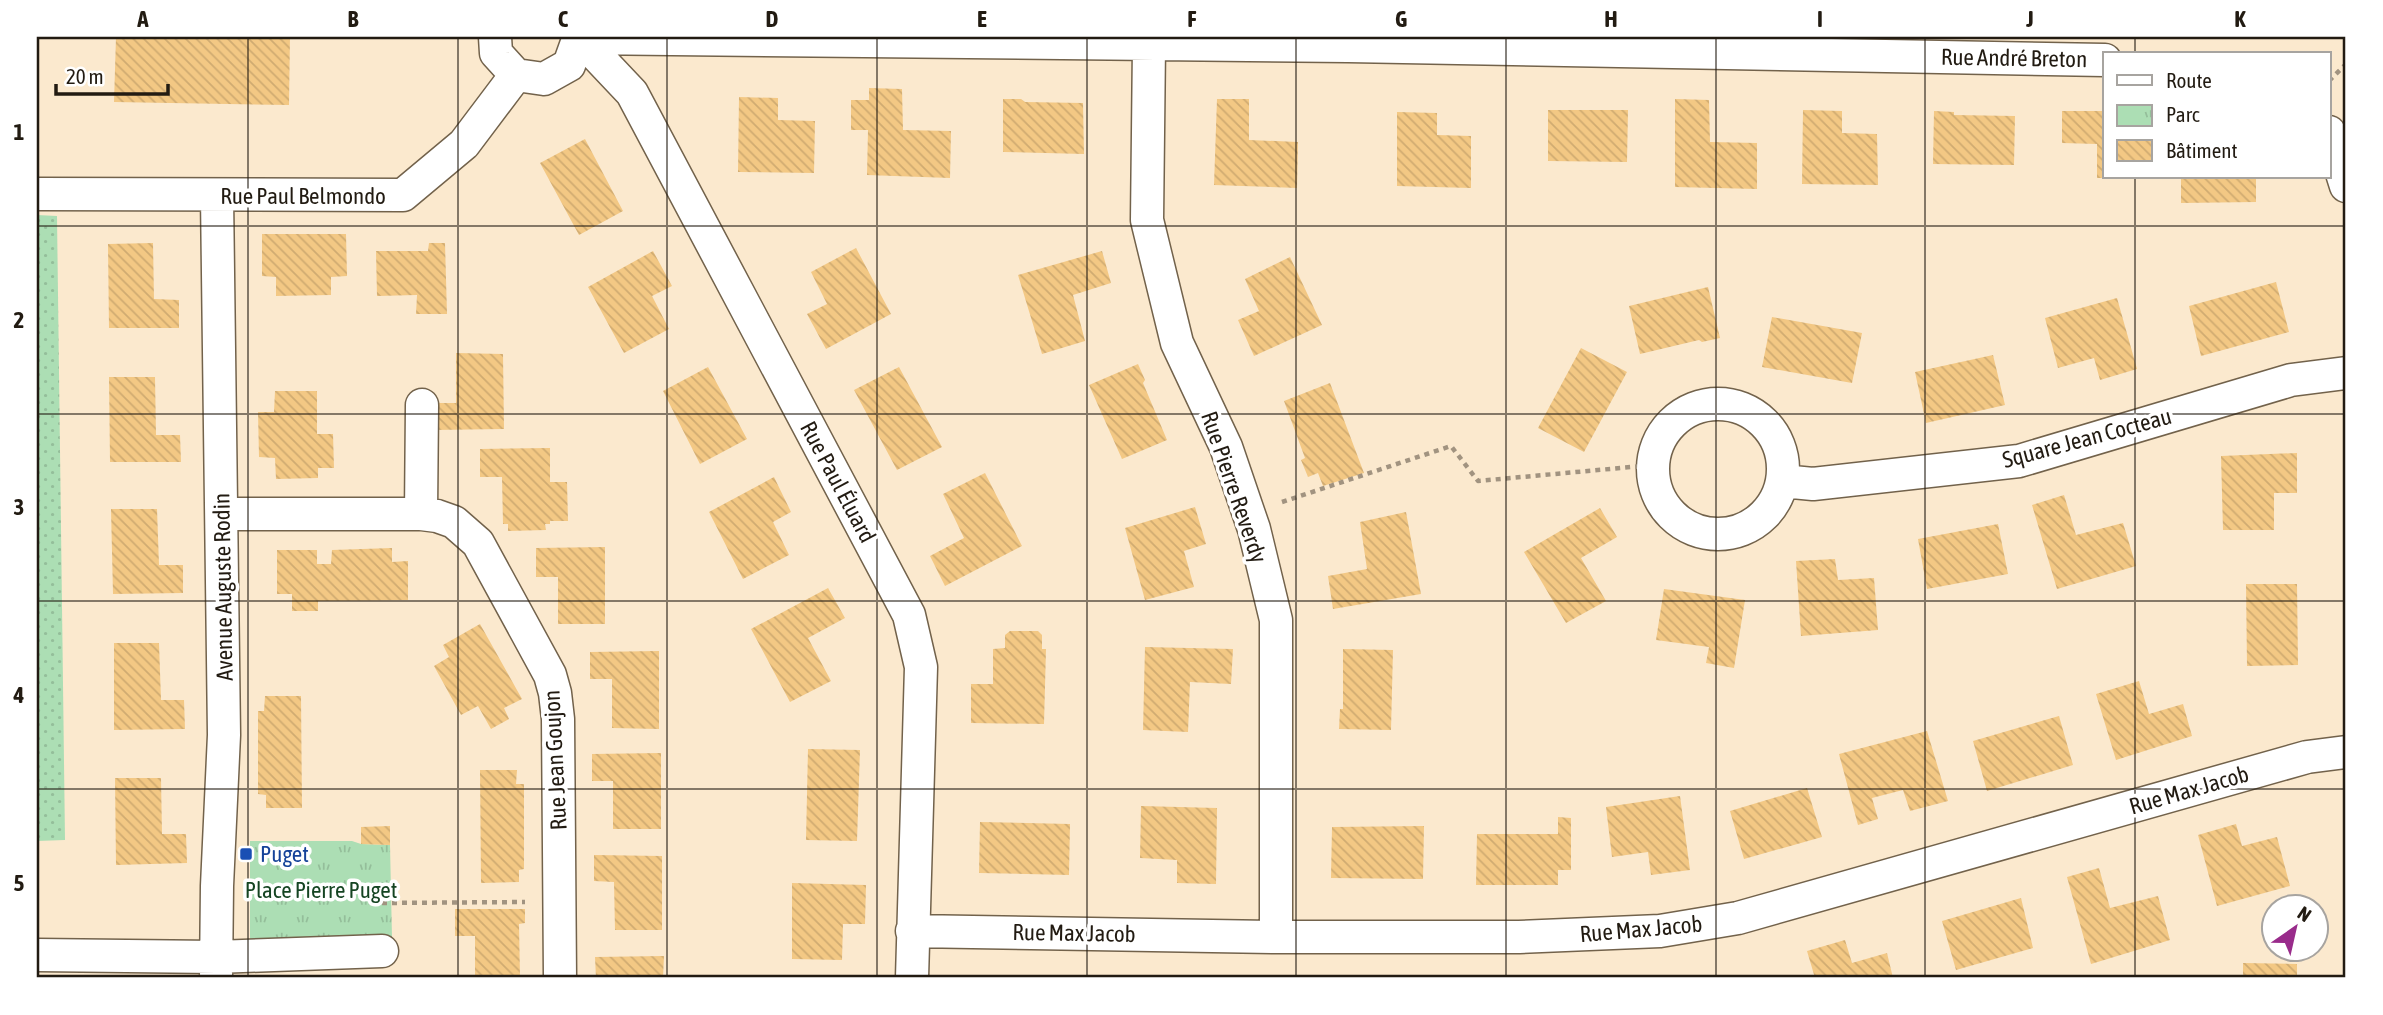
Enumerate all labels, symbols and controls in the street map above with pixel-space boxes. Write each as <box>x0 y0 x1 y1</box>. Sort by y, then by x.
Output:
text: A <box>136 6 149 32</box>
text: B <box>348 6 359 32</box>
text: C <box>558 6 569 32</box>
text: D <box>766 6 779 32</box>
text: E <box>977 6 987 32</box>
text: F <box>1187 6 1197 32</box>
text: G <box>1395 6 1407 32</box>
text: H <box>1604 6 1618 32</box>
text: I <box>1817 6 1823 32</box>
text: J <box>2025 6 2034 32</box>
text: K <box>2234 6 2246 32</box>
street label: Rue André Breton <box>1941 44 2087 72</box>
scale bar <box>56 52 168 96</box>
legend <box>2103 52 2330 178</box>
text: 20 m <box>66 64 104 88</box>
text: Route <box>2166 68 2212 92</box>
text: Parc <box>2166 102 2200 126</box>
text: 1 <box>14 119 25 145</box>
text: Bâtiment <box>2166 138 2237 162</box>
street label: Rue Paul Belmondo <box>220 183 386 209</box>
text: 2 <box>14 307 24 333</box>
street label: Square Jean Cocteau <box>2000 403 2174 473</box>
street label: Rue Pierre Reverdy <box>1196 408 1272 566</box>
street label: Rue Paul Éluard <box>795 417 881 547</box>
street label: Avenue Auguste Rodin <box>208 493 238 681</box>
text: 3 <box>14 494 24 520</box>
text: 4 <box>13 682 25 708</box>
street label: Rue Jean Goujon <box>538 689 572 831</box>
street label: Rue Max Jacob <box>2126 761 2252 819</box>
place label: Puget <box>260 841 309 867</box>
marker: Puget <box>238 846 254 862</box>
text: 5 <box>14 870 25 896</box>
park label: Place Pierre Puget <box>245 877 397 903</box>
north arrow <box>2260 892 2330 962</box>
text: N <box>2294 902 2315 926</box>
street label: Rue Max Jacob <box>1579 911 1703 947</box>
street label: Rue Max Jacob <box>1012 919 1136 947</box>

